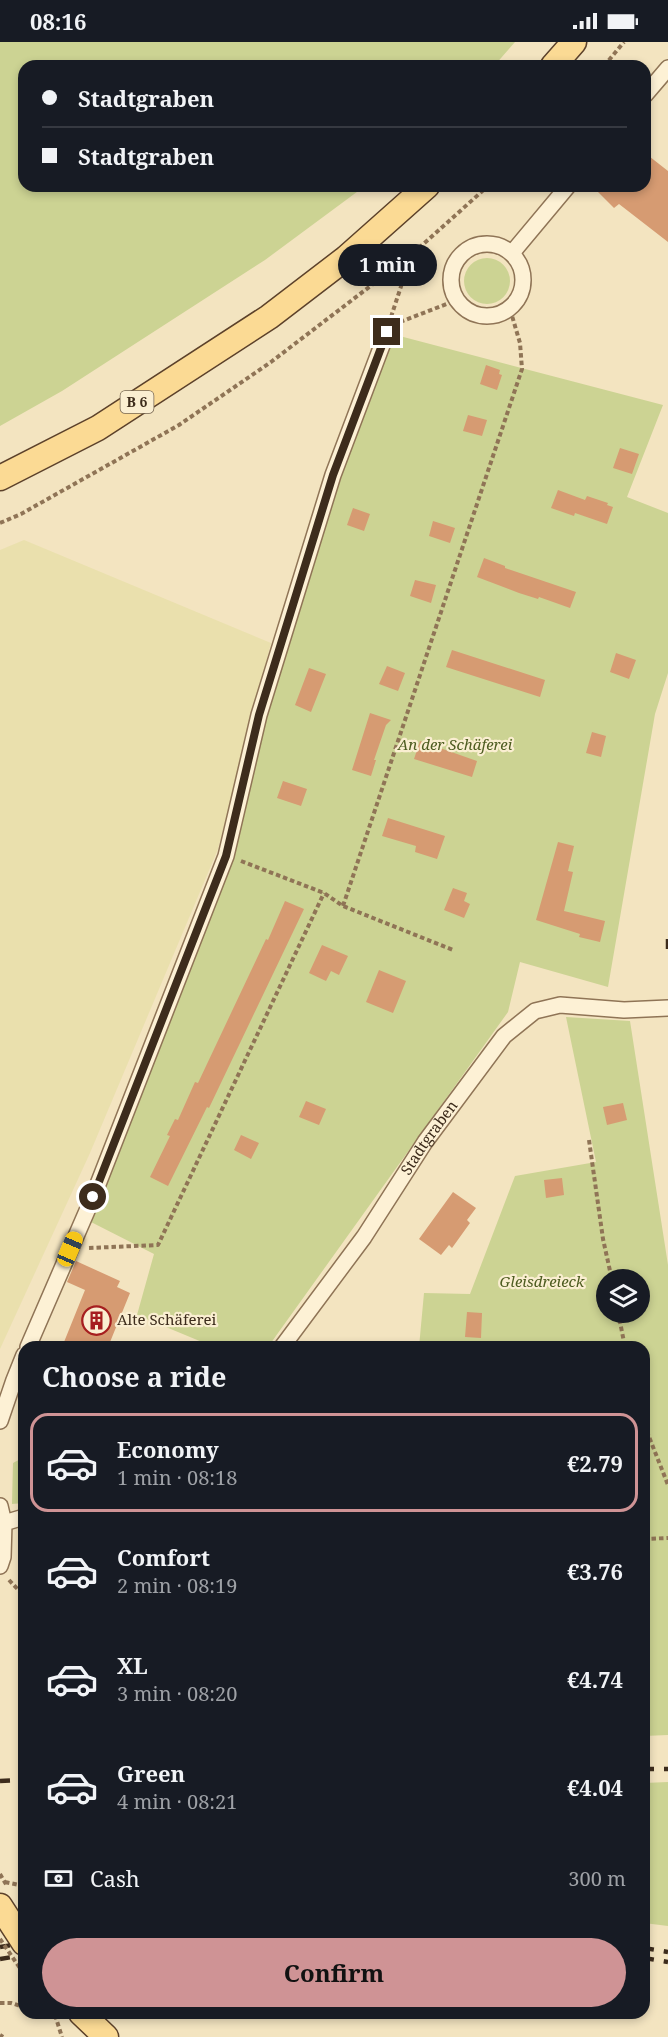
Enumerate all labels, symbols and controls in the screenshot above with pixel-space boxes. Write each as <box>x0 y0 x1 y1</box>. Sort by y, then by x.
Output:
text: 08:16 <box>30 6 86 36</box>
text: Stadtgraben <box>78 83 214 113</box>
text: Stadtgraben <box>78 141 214 171</box>
callout: 1 min <box>338 245 436 287</box>
text: 1 min <box>359 251 416 278</box>
route end <box>373 318 400 345</box>
road number: B 6 <box>120 391 154 413</box>
park label: An der Schäferei <box>397 734 513 754</box>
street label: Stadtgraben <box>396 1096 462 1178</box>
route start <box>79 1183 106 1210</box>
car <box>55 1229 85 1269</box>
map controls <box>596 1269 650 1323</box>
button: layers <box>596 1269 650 1323</box>
park label: Gleisdreieck <box>500 1271 585 1291</box>
building icon: Alte Schäferei <box>80 1304 112 1336</box>
place label: Alte Schäferei <box>117 1309 217 1329</box>
text: Choose a ride <box>42 1358 227 1395</box>
text: Economy <box>117 1434 219 1464</box>
icon: car <box>45 1436 99 1490</box>
text: €2.79 <box>567 1448 623 1478</box>
text: 1 min · 08:18 <box>117 1464 237 1491</box>
text: Comfort <box>117 1542 210 1572</box>
icon: car <box>45 1544 99 1598</box>
text: €3.76 <box>567 1556 623 1586</box>
text: 2 min · 08:19 <box>117 1572 237 1599</box>
text: XL <box>117 1650 148 1680</box>
icon: car <box>45 1652 99 1706</box>
text: €4.74 <box>567 1664 623 1694</box>
text: 3 min · 08:20 <box>117 1680 237 1707</box>
text: Green <box>117 1758 185 1788</box>
icon: car <box>45 1760 99 1814</box>
text: €4.04 <box>567 1772 623 1802</box>
text: 4 min · 08:21 <box>117 1788 237 1815</box>
icon: cash <box>42 1862 75 1895</box>
text: Cash <box>90 1863 140 1893</box>
text: 300 m <box>568 1865 626 1892</box>
button: Confirm <box>42 1938 626 2007</box>

